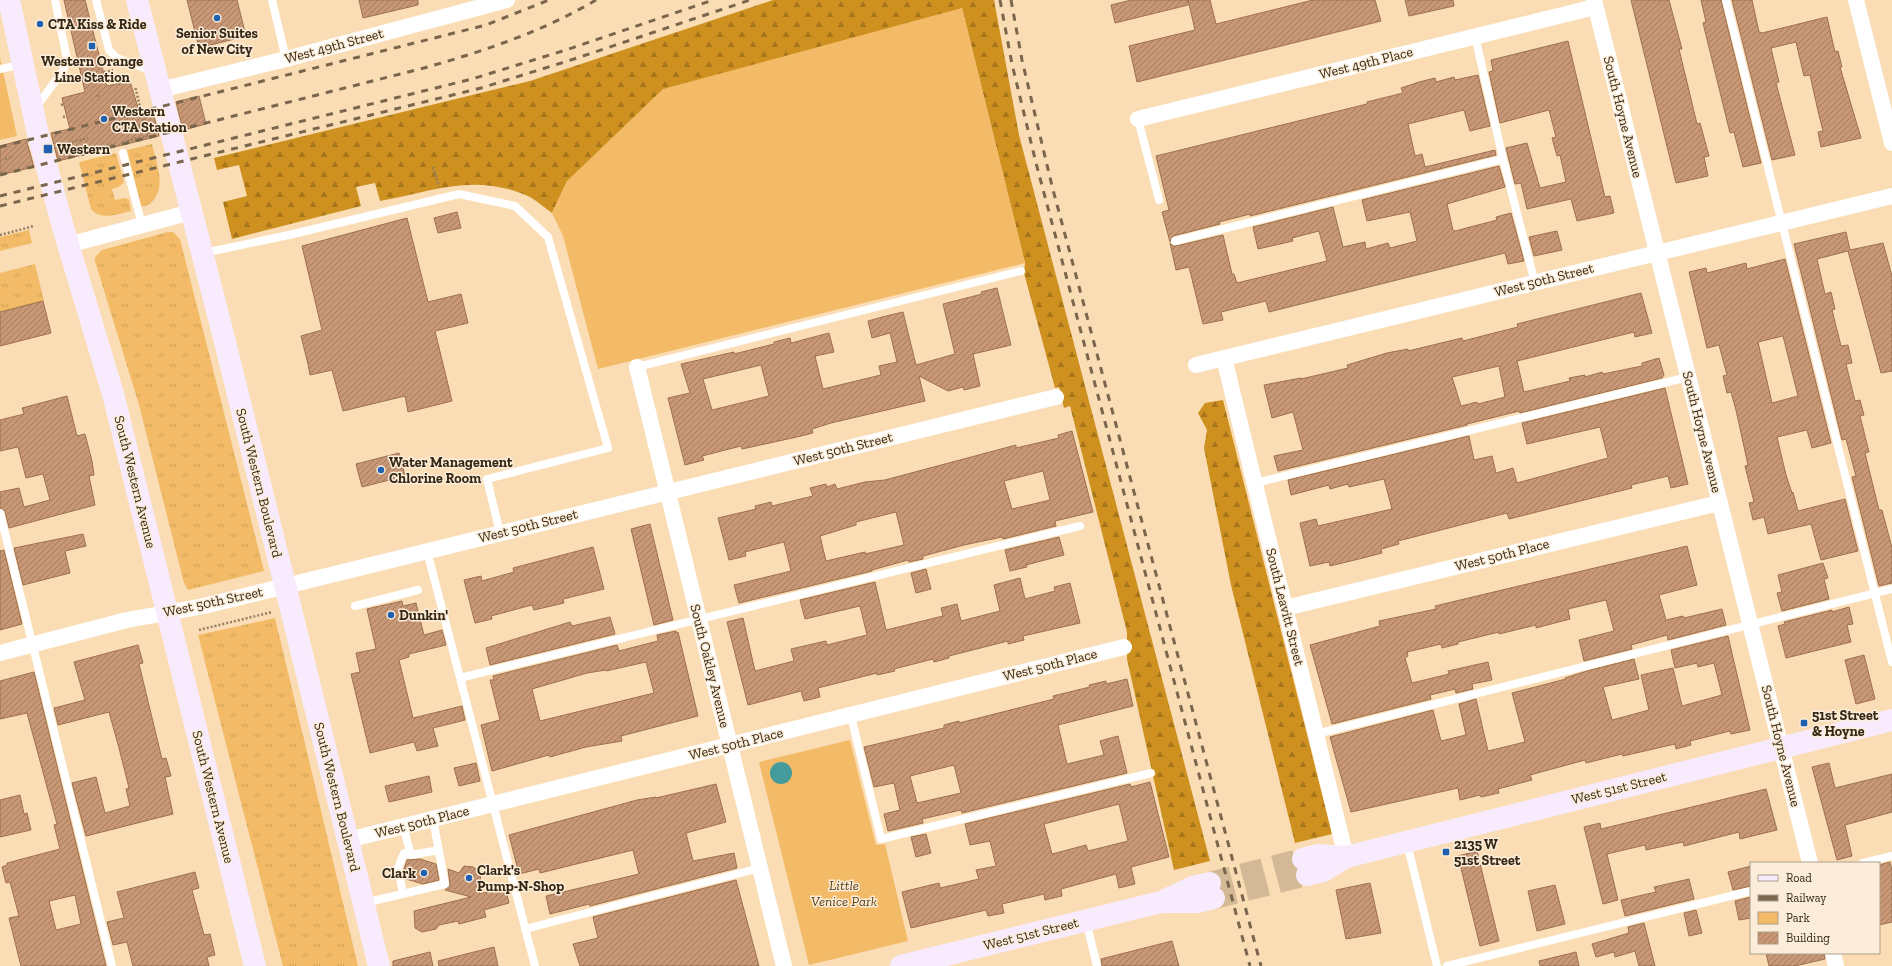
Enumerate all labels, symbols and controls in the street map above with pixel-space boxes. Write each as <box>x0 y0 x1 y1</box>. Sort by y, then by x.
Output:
marker: Senior Suites of New City <box>212 13 222 23</box>
place label: CTA Kiss & Ride <box>48 16 147 33</box>
marker: CTA Kiss & Ride <box>35 19 45 29</box>
street label: West 49th Street <box>283 24 386 67</box>
place label: Senior Suites of New City <box>176 25 259 58</box>
marker: Western Orange Line Station <box>87 41 97 51</box>
street label: West 49th Place <box>1317 43 1415 83</box>
place label: Western Orange Line Station <box>41 53 143 86</box>
street label: South Hoyne Avenue <box>1600 54 1646 180</box>
place label: Western CTA Station <box>112 103 188 136</box>
marker: Western CTA Station <box>99 114 109 124</box>
place label: Western <box>57 141 111 158</box>
marker: Western <box>42 143 54 155</box>
street label: West 50th Street <box>1493 259 1596 301</box>
street label: South Hoyne Avenue <box>1679 369 1725 495</box>
street label: South Western Boulevard <box>232 407 286 560</box>
street label: South Western Avenue <box>110 414 160 550</box>
street label: West 50th Street <box>792 428 895 470</box>
place label: Water Management Chlorine Room <box>389 454 513 487</box>
marker: Water Management Chlorine Room <box>376 465 386 475</box>
street label: West 50th Street <box>477 505 580 547</box>
street label: West 50th Place <box>1453 535 1551 575</box>
street label: South Leavitt Street <box>1262 546 1308 668</box>
street label: West 50th Street <box>161 583 265 621</box>
street label: South Oakley Avenue <box>686 602 734 730</box>
place label: Dunkin' <box>399 607 448 624</box>
marker: Dunkin' <box>386 610 396 620</box>
street label: West 50th Place <box>1001 645 1099 685</box>
street label: South Hoyne Avenue <box>1758 683 1804 809</box>
place label: 51st Street & Hoyne <box>1812 707 1879 740</box>
marker: 51st Street & Hoyne <box>1799 718 1809 728</box>
street label: South Western Boulevard <box>310 721 364 874</box>
street label: West 50th Place <box>687 724 785 764</box>
street label: South Western Avenue <box>188 729 238 865</box>
street label: West 51st Street <box>1570 768 1669 808</box>
street label: West 50th Place <box>373 802 471 842</box>
place label: 2135 W 51st Street <box>1454 836 1521 869</box>
marker: 2135 W 51st Street <box>1441 847 1451 857</box>
place label: Clark's Pump-N-Shop <box>477 862 564 895</box>
legend <box>1750 862 1880 954</box>
place label: Clark <box>382 865 416 882</box>
marker: Clark <box>419 868 429 878</box>
text: Road <box>1786 871 1812 885</box>
marker: Clark's Pump-N-Shop <box>464 873 474 883</box>
park label: Little Venice Park <box>811 877 877 910</box>
text: Railway <box>1786 891 1827 905</box>
text: Park <box>1786 911 1811 925</box>
street label: West 51st Street <box>982 914 1081 954</box>
text: Building <box>1786 931 1830 945</box>

